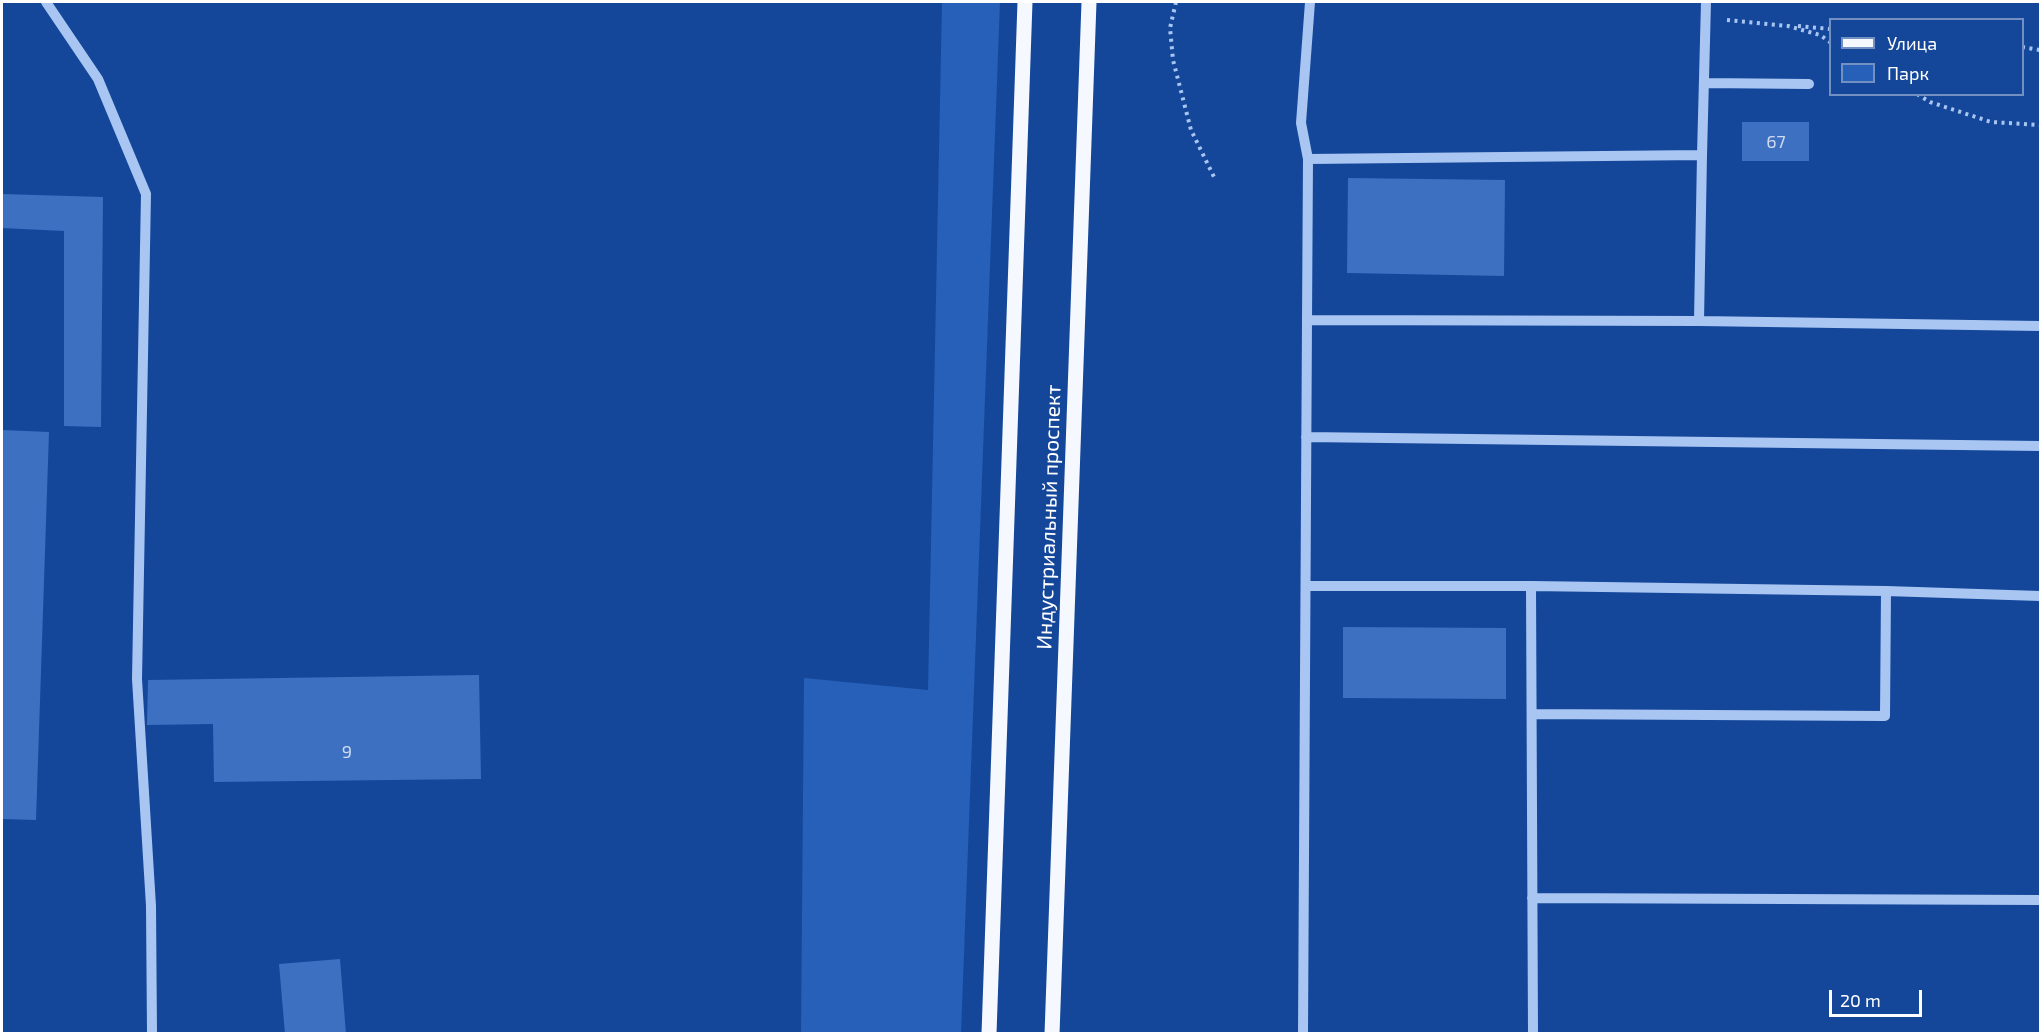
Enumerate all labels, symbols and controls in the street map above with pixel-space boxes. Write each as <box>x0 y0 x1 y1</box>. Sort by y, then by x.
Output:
legend <box>1829 18 2024 96</box>
text: Улица <box>1887 32 1937 54</box>
text: Парк <box>1887 62 1929 84</box>
house number: 67 <box>1766 131 1786 153</box>
street label: Индустриальный проспект <box>1032 384 1066 650</box>
house number: 9 <box>342 741 352 763</box>
scale bar <box>1832 978 1925 1016</box>
text: 20 m <box>1840 989 1881 1011</box>

